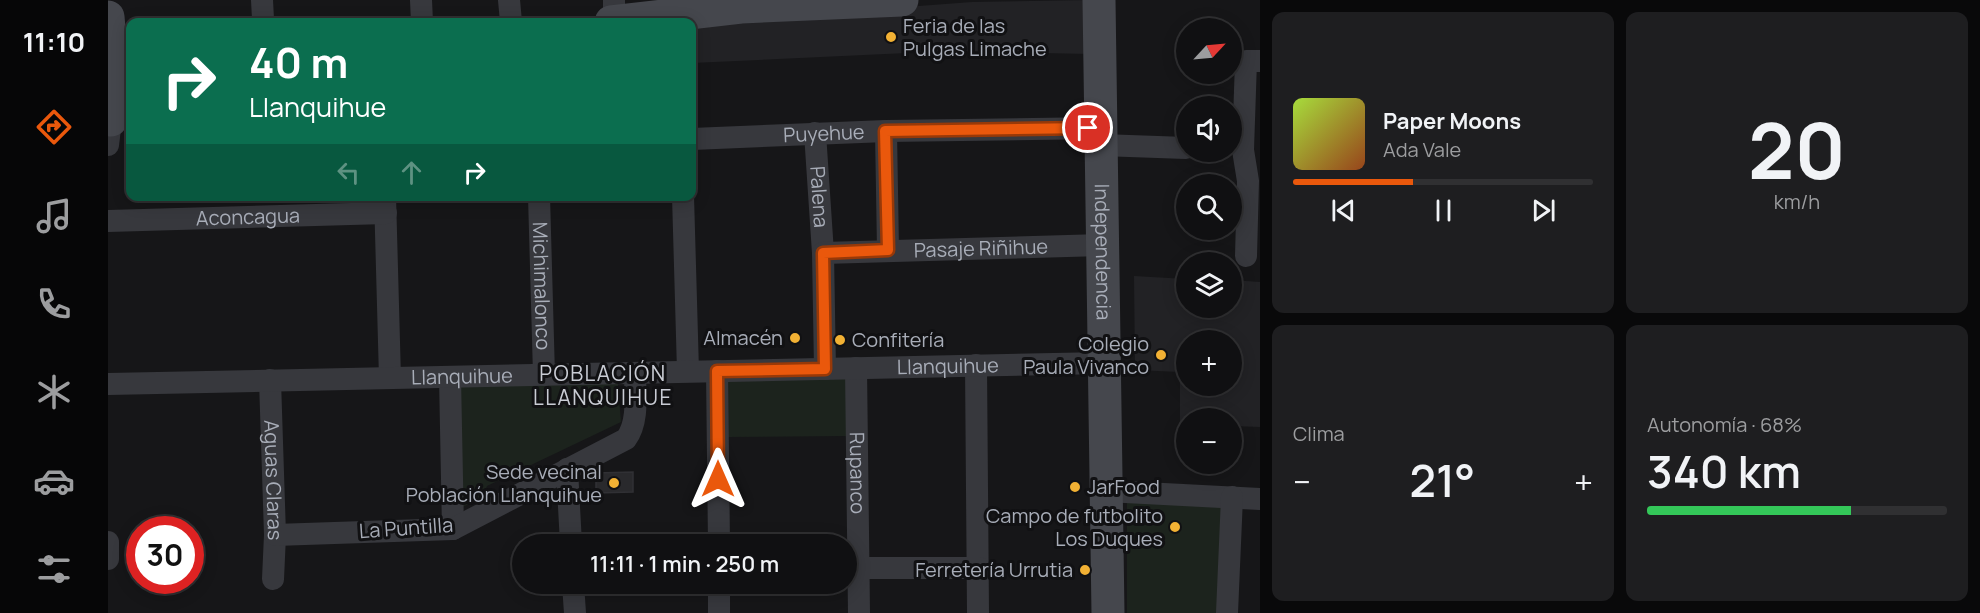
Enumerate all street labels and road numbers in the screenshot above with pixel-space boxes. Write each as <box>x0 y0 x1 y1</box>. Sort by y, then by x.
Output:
street label: Puyehue <box>783 118 865 148</box>
street label: Palena <box>804 165 835 229</box>
street label: Independencia <box>1089 184 1118 320</box>
street label: Aconcagua <box>195 201 300 231</box>
street label: Michimalonco <box>527 222 557 351</box>
street label: Pasaje Riñihue <box>913 233 1048 263</box>
street label: Llanquihue <box>897 351 999 380</box>
street label: Llanquihue <box>411 361 513 391</box>
street label: Aguas Claras <box>258 419 289 541</box>
street label: Rupanco <box>844 432 872 514</box>
street label: La Puntilla <box>358 511 454 544</box>

